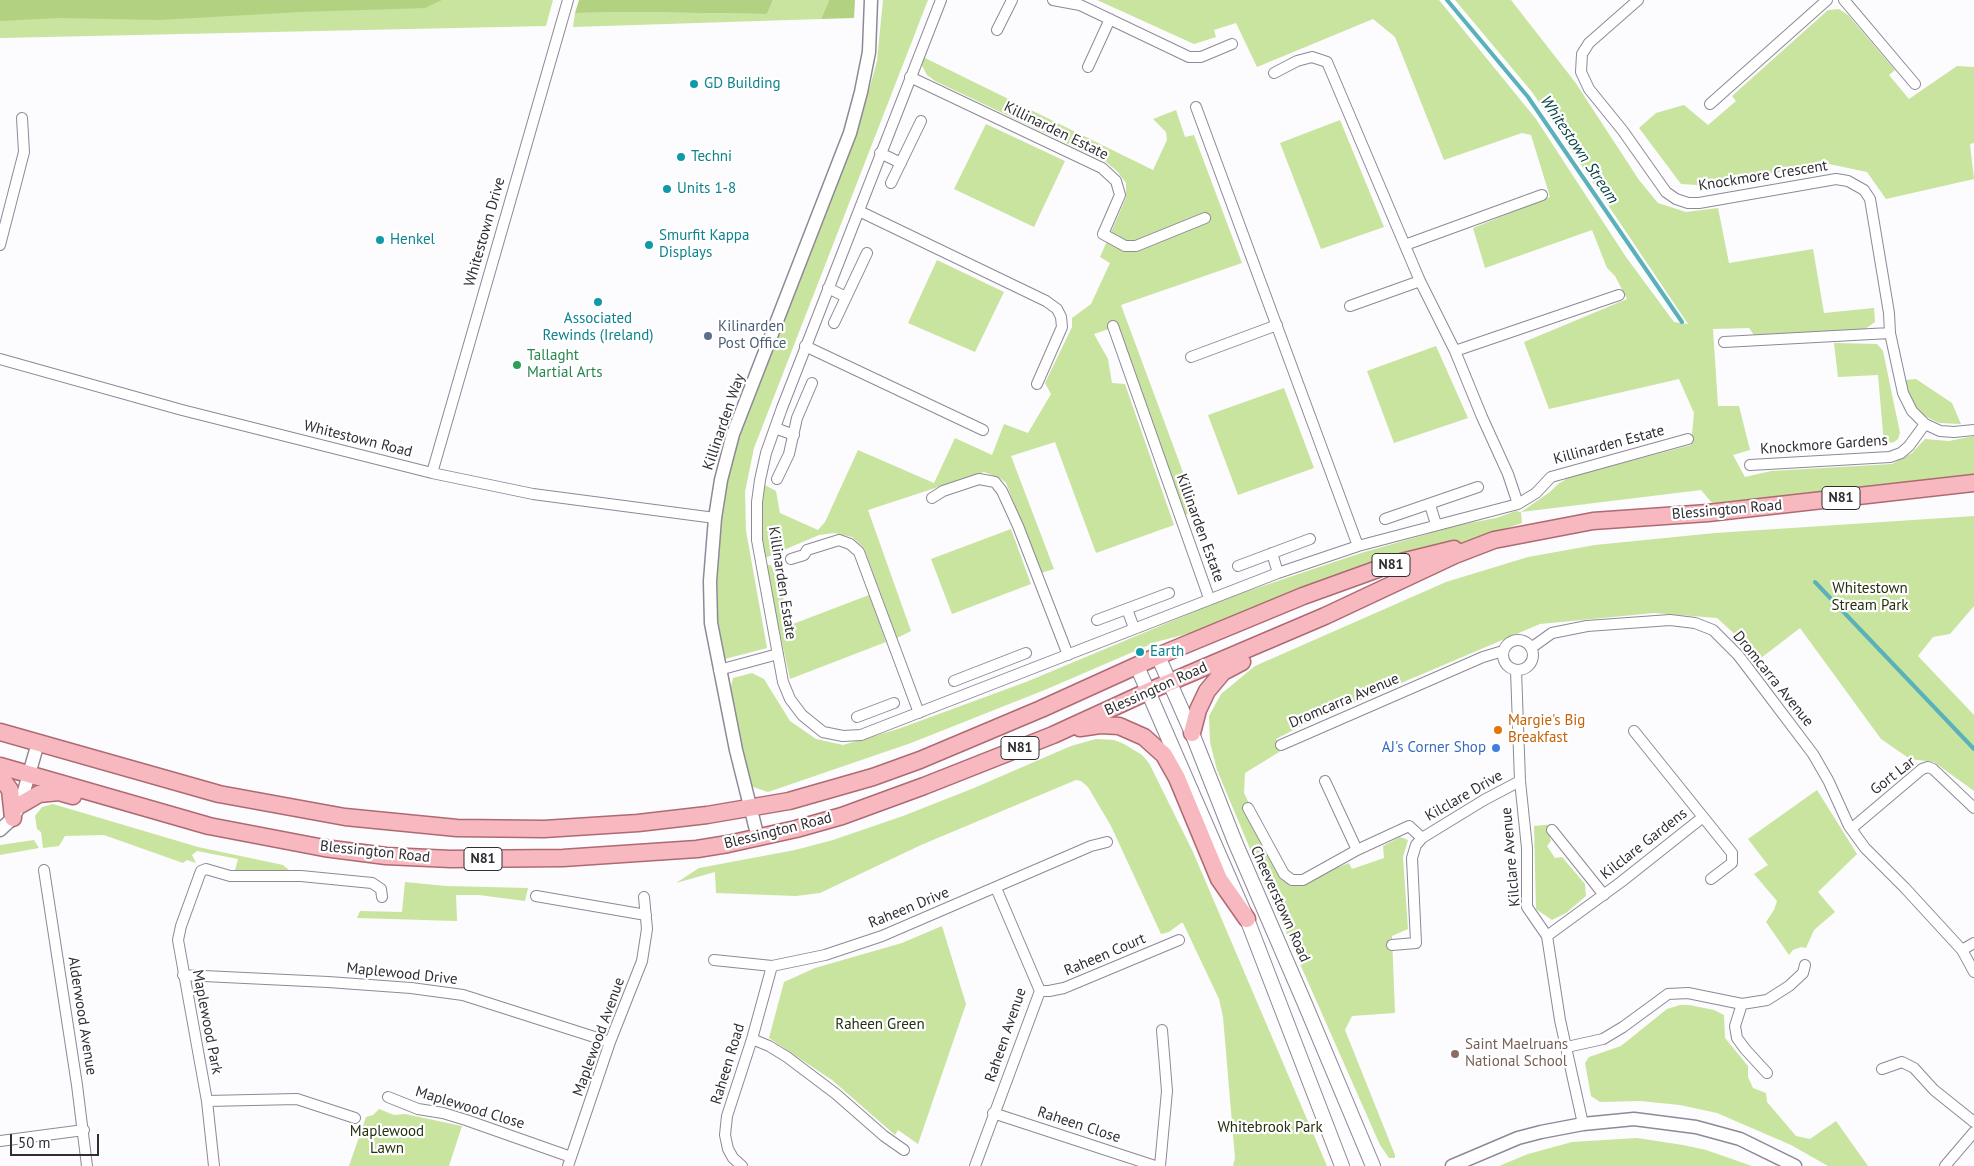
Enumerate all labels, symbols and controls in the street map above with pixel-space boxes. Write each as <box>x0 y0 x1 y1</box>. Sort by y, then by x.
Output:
place label: GD Building <box>704 75 781 93</box>
marker: GD Building <box>688 78 700 90</box>
water label: Whitestown Stream <box>1536 92 1622 208</box>
street label: Killinarden Estate <box>1001 98 1111 164</box>
place label: Techni <box>691 148 732 166</box>
marker: Techni <box>675 151 687 163</box>
street label: Knockmore Crescent <box>1697 157 1829 195</box>
street label: Whitestown Drive <box>461 175 509 289</box>
place label: Units 1-8 <box>677 180 736 198</box>
marker: Units 1-8 <box>661 183 673 195</box>
place label: Smurfit Kappa Displays <box>659 227 749 262</box>
place label: Henkel <box>390 231 435 249</box>
marker: Henkel <box>374 234 386 246</box>
marker: Smurfit Kappa Displays <box>643 239 655 251</box>
marker: Associated Rewinds (Ireland) <box>592 296 604 308</box>
place label: Associated Rewinds (Ireland) <box>543 310 653 345</box>
place label: Kilinarden Post Office <box>718 318 786 353</box>
marker: Kilinarden Post Office <box>702 330 714 342</box>
place label: Tallaght Martial Arts <box>527 347 603 382</box>
marker: Tallaght Martial Arts <box>511 359 523 371</box>
street label: Killinarden Way <box>699 371 749 473</box>
street label: Whitestown Road <box>302 417 414 461</box>
street label: Killinarden Estate <box>1552 422 1666 468</box>
street label: Knockmore Gardens <box>1760 432 1888 458</box>
street label: Killinarden Estate <box>1172 471 1228 585</box>
road number: N81 <box>1822 486 1860 509</box>
street label: Blessington Road <box>1671 496 1783 524</box>
street label: Killinarden Estate <box>764 525 800 641</box>
road number: N81 <box>1372 554 1410 576</box>
park label: Whitestown Stream Park <box>1832 580 1908 615</box>
street label: Dromcarra Avenue <box>1729 628 1817 730</box>
place label: Earth <box>1150 643 1184 661</box>
marker: Earth <box>1134 646 1146 658</box>
street label: Blessington Road <box>1102 658 1210 720</box>
street label: Dromcarra Avenue <box>1286 670 1402 732</box>
place label: Margie's Big Breakfast <box>1508 712 1585 747</box>
marker: Margie's Big Breakfast <box>1492 724 1504 736</box>
road number: N81 <box>1001 736 1039 760</box>
place label: AJ's Corner Shop <box>1382 739 1486 757</box>
marker: AJ's Corner Shop <box>1490 742 1502 754</box>
street label: Gort Lar <box>1867 753 1919 799</box>
street label: Kilclare Drive <box>1422 767 1506 825</box>
street label: Kilclare Gardens <box>1597 805 1691 883</box>
street label: Kilclare Avenue <box>1498 807 1524 907</box>
street label: Blessington Road <box>722 809 834 853</box>
street label: Blessington Road <box>319 837 431 867</box>
street label: Cheeverstown Road <box>1246 843 1314 965</box>
road number: N81 <box>464 848 502 871</box>
street label: Raheen Drive <box>866 884 952 932</box>
street label: Raheen Court <box>1062 930 1148 980</box>
street label: Alderwood Avenue <box>64 955 100 1077</box>
street label: Maplewood Drive <box>345 959 459 989</box>
street label: Maplewood Park <box>188 968 226 1076</box>
street label: Maplewood Avenue <box>569 975 629 1099</box>
street label: Raheen Avenue <box>981 985 1031 1085</box>
park label: Raheen Green <box>835 1016 925 1034</box>
street label: Raheen Road <box>707 1021 749 1107</box>
place label: Saint Maelruans National School <box>1465 1036 1568 1071</box>
marker: Saint Maelruans National School <box>1449 1048 1461 1060</box>
street label: Maplewood Close <box>413 1083 527 1133</box>
street label: Raheen Close <box>1035 1103 1123 1147</box>
park label: Whitebrook Park <box>1217 1119 1323 1137</box>
park label: Maplewood Lawn <box>350 1123 424 1158</box>
scale bar <box>12 1124 101 1156</box>
text: 50 m <box>18 1133 51 1152</box>

